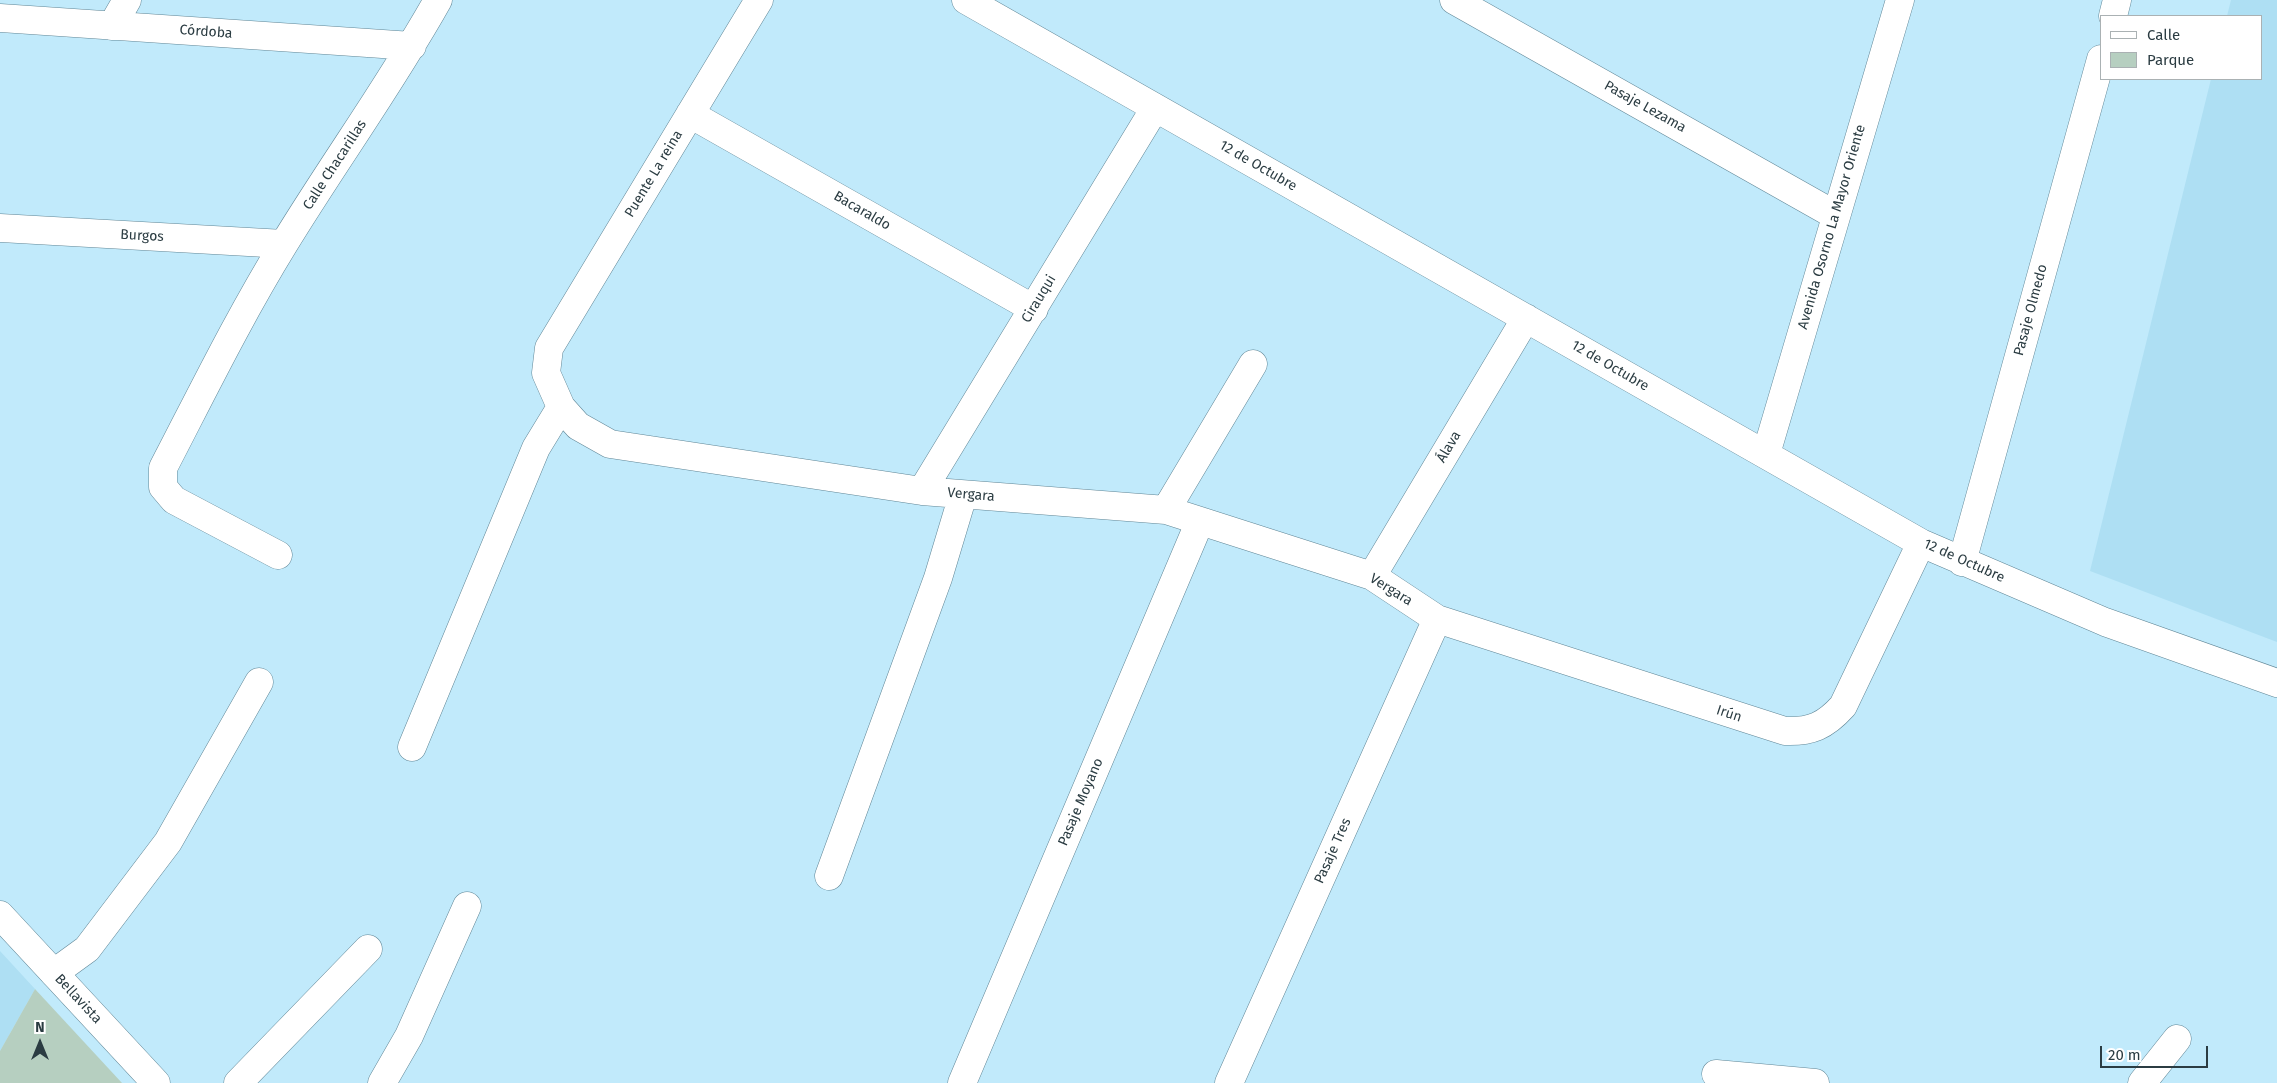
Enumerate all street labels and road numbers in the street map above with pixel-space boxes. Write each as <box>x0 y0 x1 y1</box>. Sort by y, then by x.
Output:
street label: Córdoba <box>179 22 233 42</box>
street label: Pasaje Lezama <box>1601 78 1689 136</box>
street label: Calle Chacarillas <box>300 117 370 213</box>
street label: Avenida Osorno La Mayor Oriente <box>1795 123 1869 331</box>
street label: Puente La reina <box>621 127 687 221</box>
street label: 12 de Octubre <box>1216 137 1300 195</box>
street label: Bacaraldo <box>830 188 894 234</box>
street label: Burgos <box>120 226 164 246</box>
street label: Pasaje Olmedo <box>2011 262 2051 358</box>
street label: Cirauqui <box>1018 272 1060 326</box>
street label: 12 de Octubre <box>1568 337 1652 395</box>
street label: Álava <box>1433 428 1465 466</box>
street label: Vergara <box>947 485 995 505</box>
street label: 12 de Octubre <box>1921 536 2007 586</box>
street label: Vergara <box>1366 570 1416 610</box>
street label: Irún <box>1714 702 1744 726</box>
street label: Pasaje Moyano <box>1055 756 1107 848</box>
street label: Pasaje Tres <box>1311 816 1355 886</box>
street label: Bellavista <box>51 971 105 1027</box>

